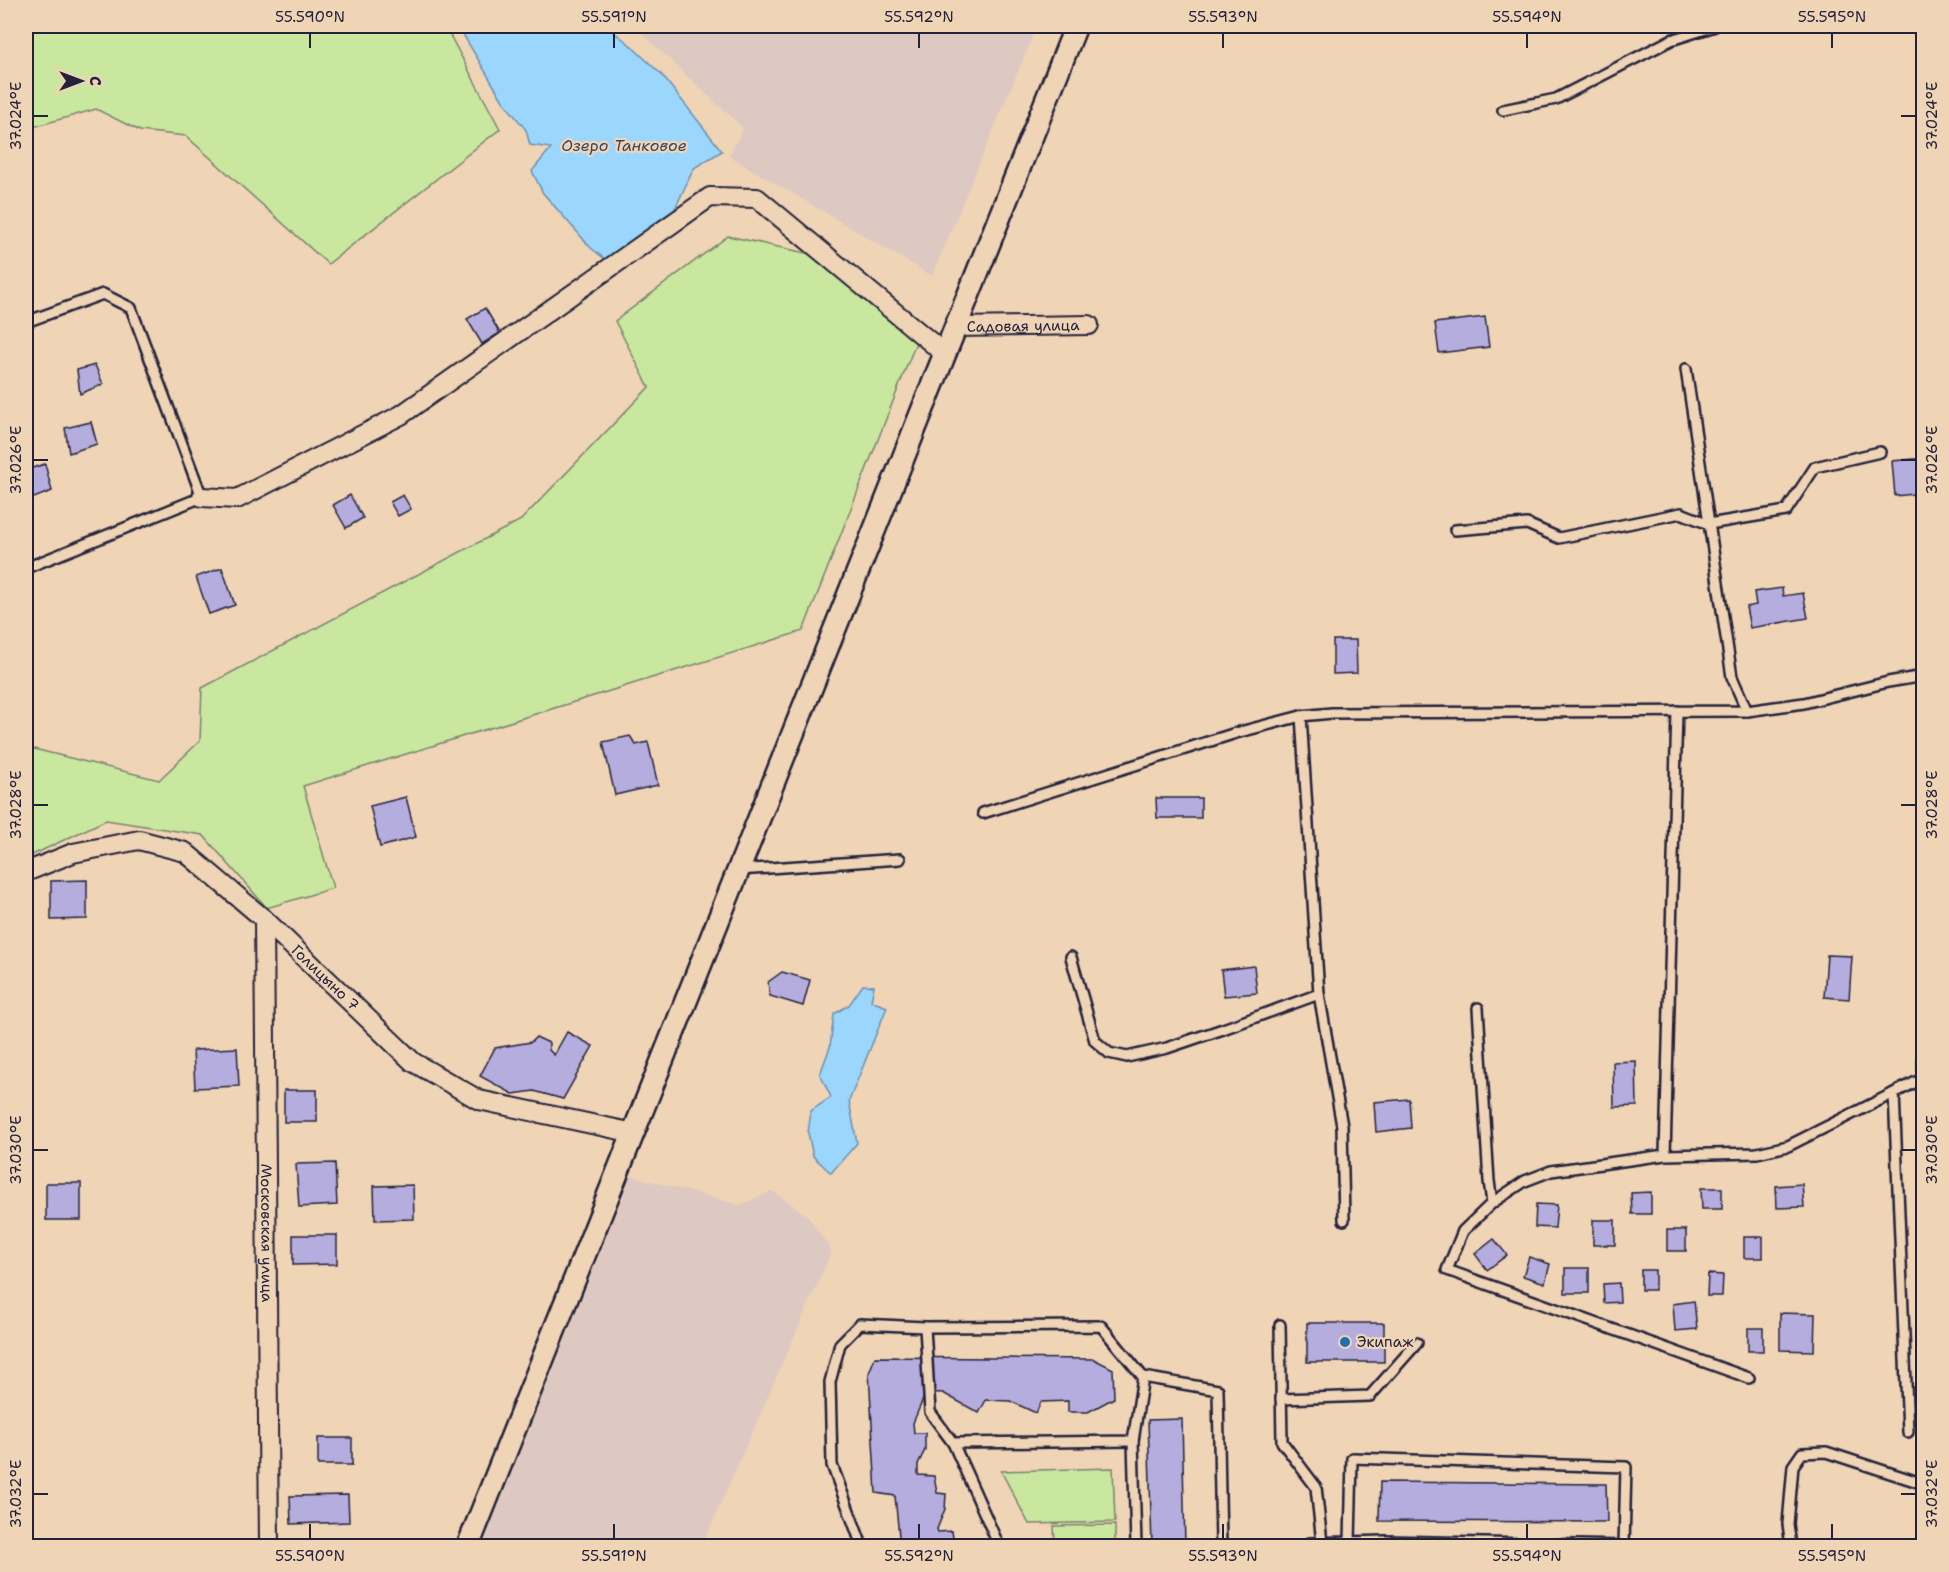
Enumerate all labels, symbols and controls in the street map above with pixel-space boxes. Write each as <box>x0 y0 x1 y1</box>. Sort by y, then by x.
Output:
text: 55.590°N <box>275 7 345 27</box>
text: 55.591°N <box>581 7 647 27</box>
text: 55.592°N <box>884 7 954 27</box>
text: 55.593°N <box>1188 7 1258 27</box>
text: 55.594°N <box>1492 7 1562 27</box>
text: 55.595°N <box>1798 7 1866 27</box>
north arrow <box>51 51 111 111</box>
text: С <box>85 76 106 86</box>
text: 37.024°E <box>6 82 26 150</box>
text: 37.024°E <box>1922 82 1942 150</box>
water label: Озеро Танковое <box>561 135 687 156</box>
street label: Садовая улица <box>966 315 1080 337</box>
text: 37.026°E <box>6 426 26 494</box>
text: 37.026°E <box>1922 426 1942 494</box>
text: 37.028°E <box>6 770 26 840</box>
text: 37.028°E <box>1922 770 1942 840</box>
street label: Голицыно 7 <box>287 941 363 1015</box>
text: 37.030°E <box>6 1115 26 1185</box>
text: 37.030°E <box>1922 1115 1942 1185</box>
street label: Московская улица <box>256 1164 277 1303</box>
place label: Экипаж <box>1357 1332 1414 1352</box>
marker: Экипаж <box>1338 1335 1352 1349</box>
text: 37.032°E <box>6 1460 26 1528</box>
text: 37.032°E <box>1922 1460 1942 1528</box>
text: 55.590°N <box>275 1546 345 1566</box>
text: 55.591°N <box>581 1546 647 1566</box>
text: 55.592°N <box>884 1546 954 1566</box>
text: 55.593°N <box>1188 1546 1258 1566</box>
text: 55.594°N <box>1492 1546 1562 1566</box>
text: 55.595°N <box>1798 1546 1866 1566</box>

